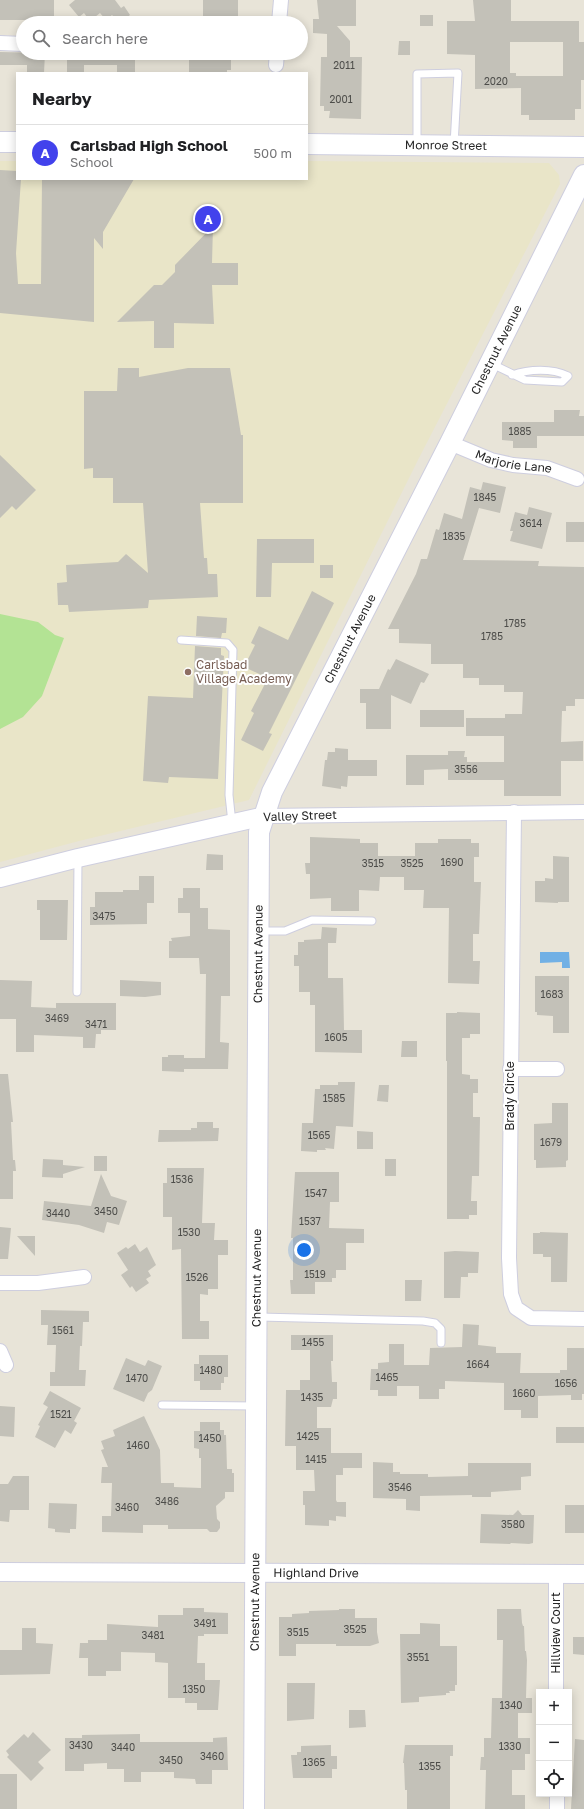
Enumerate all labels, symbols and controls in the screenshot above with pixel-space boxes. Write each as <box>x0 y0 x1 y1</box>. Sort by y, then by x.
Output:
search box <box>16 16 308 60</box>
icon: search <box>30 27 52 49</box>
text: Search here <box>62 29 148 47</box>
house number: 2011 <box>333 59 355 71</box>
house number: 2020 <box>484 75 508 87</box>
text: Nearby <box>32 88 92 109</box>
house number: 2001 <box>329 93 353 105</box>
text: Carlsbad High School <box>70 136 228 154</box>
street label: Monroe Street <box>405 137 487 153</box>
text: A <box>40 145 50 161</box>
text: 500 m <box>254 145 292 161</box>
text: School <box>70 154 113 170</box>
pin: A <box>195 204 221 234</box>
street label: Chestnut Avenue <box>467 302 525 397</box>
house number: 1885 <box>509 425 532 437</box>
street label: Marjorie Lane <box>473 446 555 476</box>
house number: 1845 <box>474 491 497 503</box>
house number: 3614 <box>520 517 542 529</box>
house number: 1835 <box>443 530 465 542</box>
street label: Chestnut Avenue <box>321 591 379 686</box>
house number: 1785 <box>504 617 526 629</box>
house number: 1785 <box>481 630 503 642</box>
place label: Carlsbad Village Academy <box>196 657 292 686</box>
marker: Carlsbad Village Academy <box>183 667 193 677</box>
house number: 3556 <box>454 763 478 775</box>
street label: Valley Street <box>263 807 337 824</box>
house number: 1690 <box>440 856 464 868</box>
house number: 3515 <box>362 857 384 869</box>
house number: 3525 <box>400 857 424 869</box>
street label: Chestnut Avenue <box>250 905 266 1003</box>
house number: 3475 <box>92 910 116 922</box>
house number: 1683 <box>541 988 564 1000</box>
house number: 3469 <box>45 1012 69 1024</box>
house number: 3471 <box>85 1018 107 1030</box>
house number: 1605 <box>325 1031 348 1043</box>
street label: Brady Circle <box>502 1061 517 1131</box>
house number: 1585 <box>323 1092 345 1104</box>
house number: 1565 <box>308 1129 330 1141</box>
house number: 1679 <box>540 1136 562 1148</box>
house number: 1536 <box>171 1173 193 1185</box>
house number: 1547 <box>305 1187 327 1199</box>
house number: 3450 <box>94 1205 118 1217</box>
house number: 3440 <box>46 1207 70 1219</box>
house number: 1537 <box>299 1215 321 1227</box>
house number: 1530 <box>178 1226 200 1238</box>
street label: Chestnut Avenue <box>248 1229 264 1327</box>
your location <box>294 1240 314 1260</box>
house number: 1519 <box>304 1268 326 1280</box>
house number: 1526 <box>186 1271 208 1283</box>
house number: 1561 <box>52 1324 74 1336</box>
house number: 1455 <box>302 1336 324 1348</box>
house number: 1664 <box>466 1358 490 1370</box>
house number: 1480 <box>199 1364 223 1376</box>
house number: 1465 <box>376 1371 399 1383</box>
house number: 1470 <box>126 1372 148 1384</box>
house number: 1656 <box>555 1377 577 1389</box>
house number: 1660 <box>512 1387 536 1399</box>
house number: 1435 <box>301 1391 323 1403</box>
house number: 1521 <box>50 1408 72 1420</box>
house number: 1425 <box>297 1430 319 1442</box>
house number: 1450 <box>199 1432 221 1444</box>
house number: 1460 <box>126 1439 150 1451</box>
house number: 1415 <box>305 1453 327 1465</box>
house number: 3546 <box>388 1481 412 1493</box>
house number: 3486 <box>155 1495 179 1507</box>
house number: 3460 <box>115 1501 139 1513</box>
house number: 3580 <box>501 1518 525 1530</box>
street label: Chestnut Avenue <box>247 1553 262 1651</box>
street label: Highland Drive <box>273 1565 359 1580</box>
street label: Hillview Court <box>548 1592 563 1674</box>
house number: 3491 <box>194 1617 217 1629</box>
house number: 3525 <box>343 1623 367 1635</box>
house number: 3515 <box>287 1626 309 1638</box>
house number: 3481 <box>142 1629 165 1641</box>
house number: 3551 <box>407 1651 429 1663</box>
house number: 1350 <box>183 1683 205 1695</box>
map controls <box>536 1689 572 1797</box>
button: + <box>536 1689 572 1725</box>
house number: 1340 <box>500 1699 523 1711</box>
button: − <box>536 1725 572 1761</box>
house number: 3430 <box>69 1739 93 1751</box>
house number: 1330 <box>499 1740 521 1752</box>
house number: 3440 <box>111 1741 135 1753</box>
house number: 3460 <box>200 1750 224 1762</box>
house number: 3450 <box>159 1754 183 1766</box>
house number: 1365 <box>303 1756 325 1768</box>
house number: 1355 <box>419 1760 441 1772</box>
button: locate <box>536 1761 572 1797</box>

